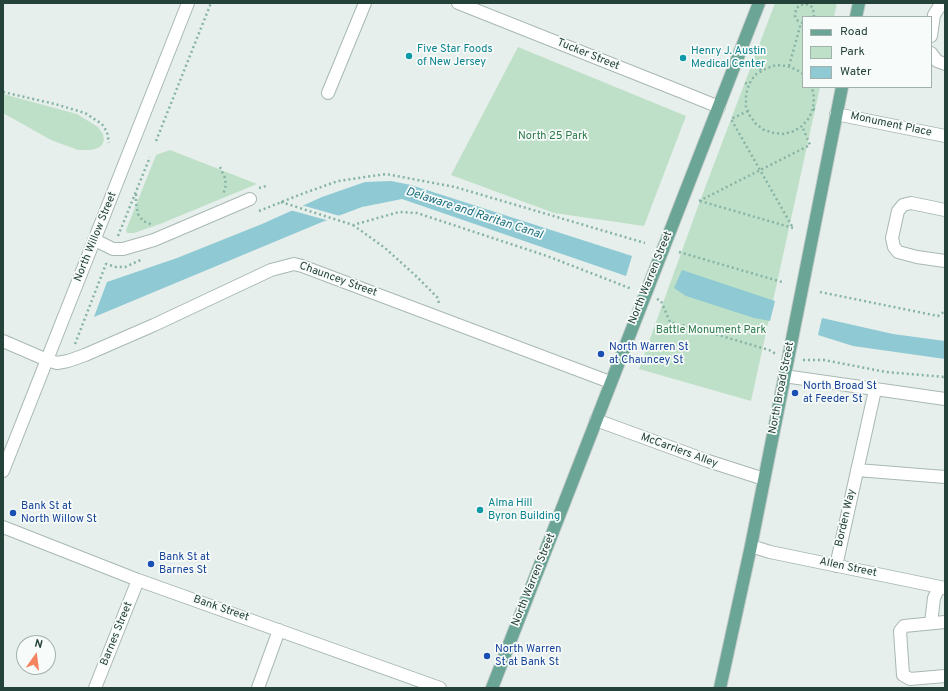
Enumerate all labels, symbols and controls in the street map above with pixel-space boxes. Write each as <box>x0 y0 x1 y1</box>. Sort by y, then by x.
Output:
legend <box>802 16 932 88</box>
text: Road <box>840 24 868 40</box>
street label: Tucker Street <box>555 36 621 74</box>
place label: Five Star Foods of New Jersey <box>417 43 493 69</box>
text: Park <box>840 44 865 60</box>
place label: Henry J. Austin Medical Center <box>691 45 766 71</box>
marker: Five Star Foods of New Jersey <box>404 51 414 61</box>
marker: Henry J. Austin Medical Center <box>678 53 688 63</box>
text: Water <box>840 64 872 80</box>
street label: Monument Place <box>849 110 933 140</box>
park label: North 25 Park <box>518 130 588 144</box>
water label: Delaware and Raritan Canal <box>404 185 544 243</box>
street label: North Willow Street <box>72 190 120 284</box>
street label: North Warren Street <box>626 230 676 326</box>
street label: Chauncey Street <box>297 260 379 300</box>
park label: Battle Monument Park <box>656 324 766 338</box>
place label: North Warren St at Chauncey St <box>609 341 689 367</box>
street label: North Broad Street <box>767 341 797 435</box>
marker: North Warren St at Chauncey St <box>596 349 606 359</box>
place label: North Broad St at Feeder St <box>803 380 877 406</box>
marker: North Broad St at Feeder St <box>790 388 800 398</box>
street label: McCarriers Alley <box>639 431 719 471</box>
street label: Borden Way <box>833 488 859 548</box>
place label: Alma Hill Byron Building <box>488 497 560 523</box>
place label: Bank St at North Willow St <box>21 500 97 526</box>
marker: Alma Hill Byron Building <box>475 505 485 515</box>
marker: Bank St at North Willow St <box>8 508 18 518</box>
street label: North Warren Street <box>509 532 559 628</box>
place label: Bank St at Barnes St <box>159 551 210 577</box>
street label: Allen Street <box>818 555 878 581</box>
marker: Bank St at Barnes St <box>146 559 156 569</box>
street label: Bank Street <box>191 593 251 625</box>
street label: Barnes Street <box>98 600 136 668</box>
north arrow <box>16 635 56 675</box>
text: N <box>33 637 44 652</box>
place label: North Warren St at Bank St <box>495 643 561 669</box>
marker: North Warren St at Bank St <box>482 651 492 661</box>

